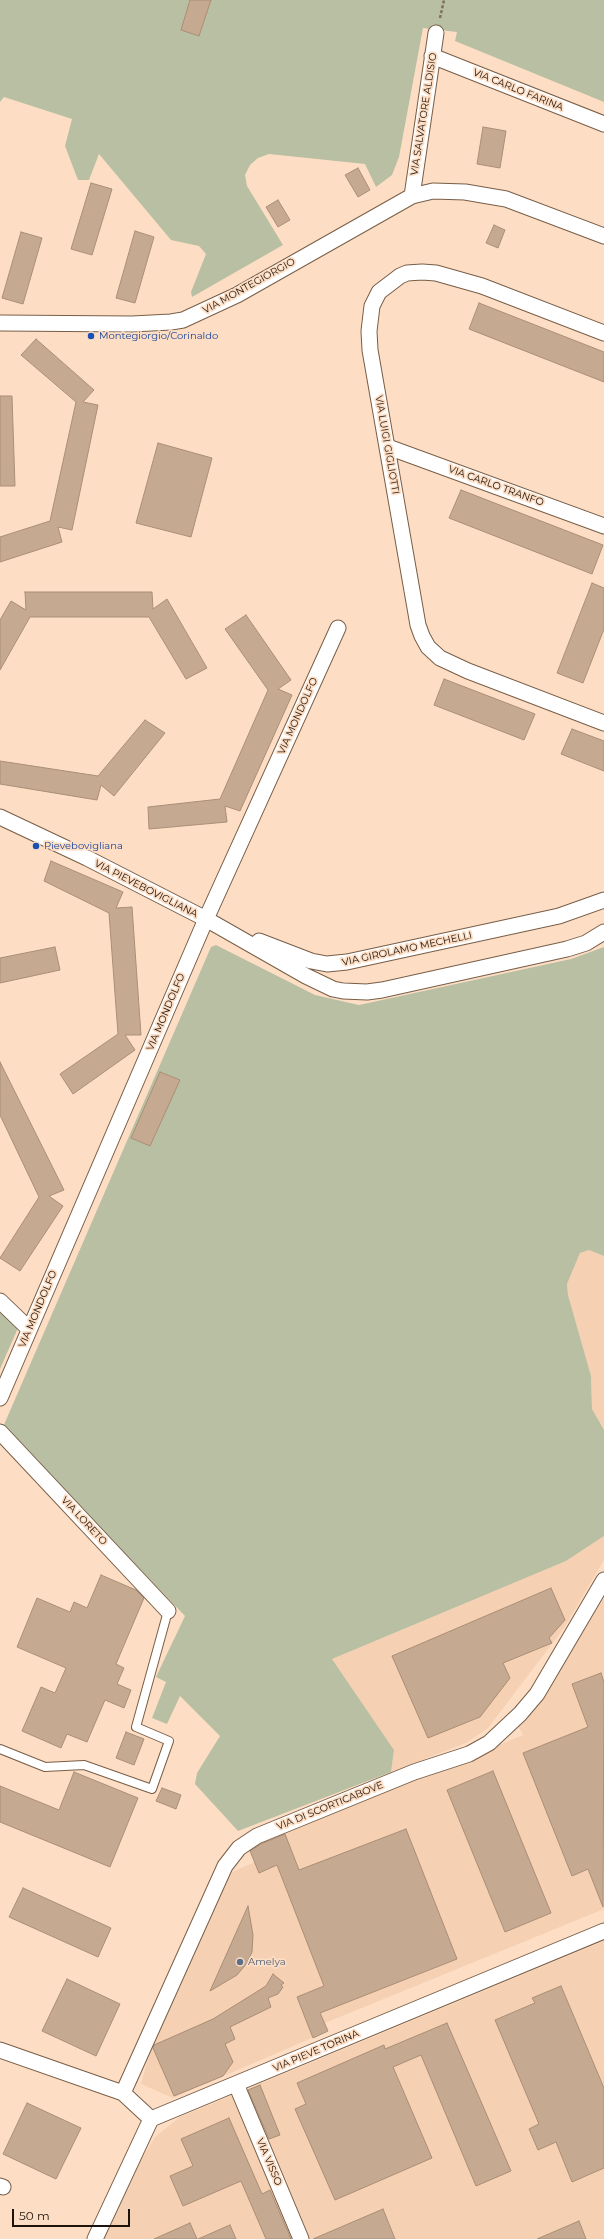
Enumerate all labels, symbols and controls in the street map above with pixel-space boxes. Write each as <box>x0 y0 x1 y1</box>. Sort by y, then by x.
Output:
street label: VIA SALVATORE ALDISIO <box>408 52 440 176</box>
street label: VIA CARLO FARINA <box>471 66 565 114</box>
street label: VIA MONTEGIORGIO <box>201 256 297 316</box>
place label: Montegiorgio/Corinaldo <box>99 330 218 342</box>
marker: Montegiorgio/Corinaldo <box>86 331 96 341</box>
street label: VIA LUIGI GIGLIOTTI <box>372 395 402 495</box>
street label: VIA CARLO TRANFO <box>447 463 545 509</box>
street label: VIA MONDOLFO <box>276 676 320 756</box>
place label: Pievebovigliana <box>44 840 123 852</box>
marker: Pievebovigliana <box>31 841 41 851</box>
street label: VIA PIEVEBOVIGLIANA <box>92 858 200 920</box>
street label: VIA GIROLAMO MECHELLI <box>341 929 473 969</box>
street label: VIA MONDOLFO <box>144 972 188 1052</box>
street label: VIA MONDOLFO <box>16 1269 60 1349</box>
street label: VIA LORETO <box>59 1494 109 1548</box>
street label: VIA DI SCORTICABOVE <box>275 1779 385 1833</box>
place label: Amelya <box>248 1956 286 1968</box>
marker: Amelya <box>235 1957 245 1967</box>
street label: VIA PIEVE TORINA <box>271 2027 361 2075</box>
street label: VIA VISSO <box>254 2137 284 2187</box>
scale bar <box>14 2201 132 2227</box>
text: 50 m <box>19 2208 50 2223</box>

